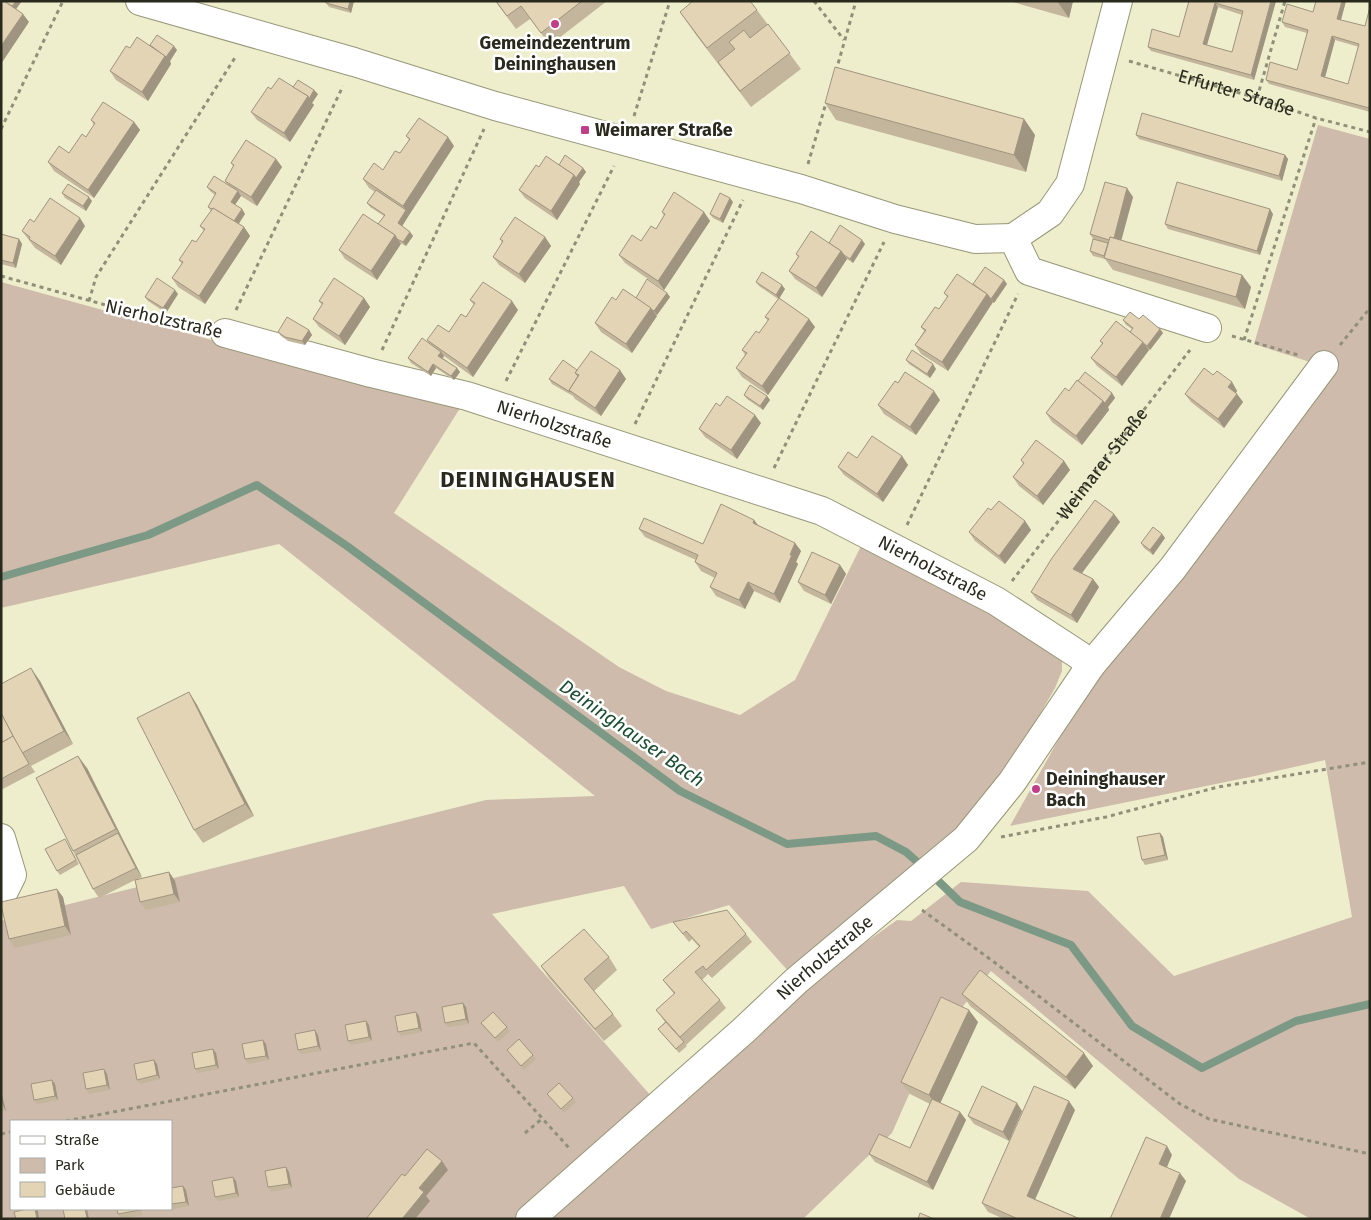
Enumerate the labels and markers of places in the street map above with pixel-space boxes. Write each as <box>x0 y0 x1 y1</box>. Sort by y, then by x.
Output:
marker: Gemeindezentrum Deininghausen <box>549 18 561 30</box>
place label: Gemeindezentrum Deininghausen <box>480 32 630 75</box>
place label: Weimarer Straße <box>595 119 733 141</box>
marker: Weimarer Straße <box>579 124 591 136</box>
place label: Deininghauser Bach <box>1046 768 1166 811</box>
marker: Deininghauser Bach <box>1030 783 1042 795</box>

